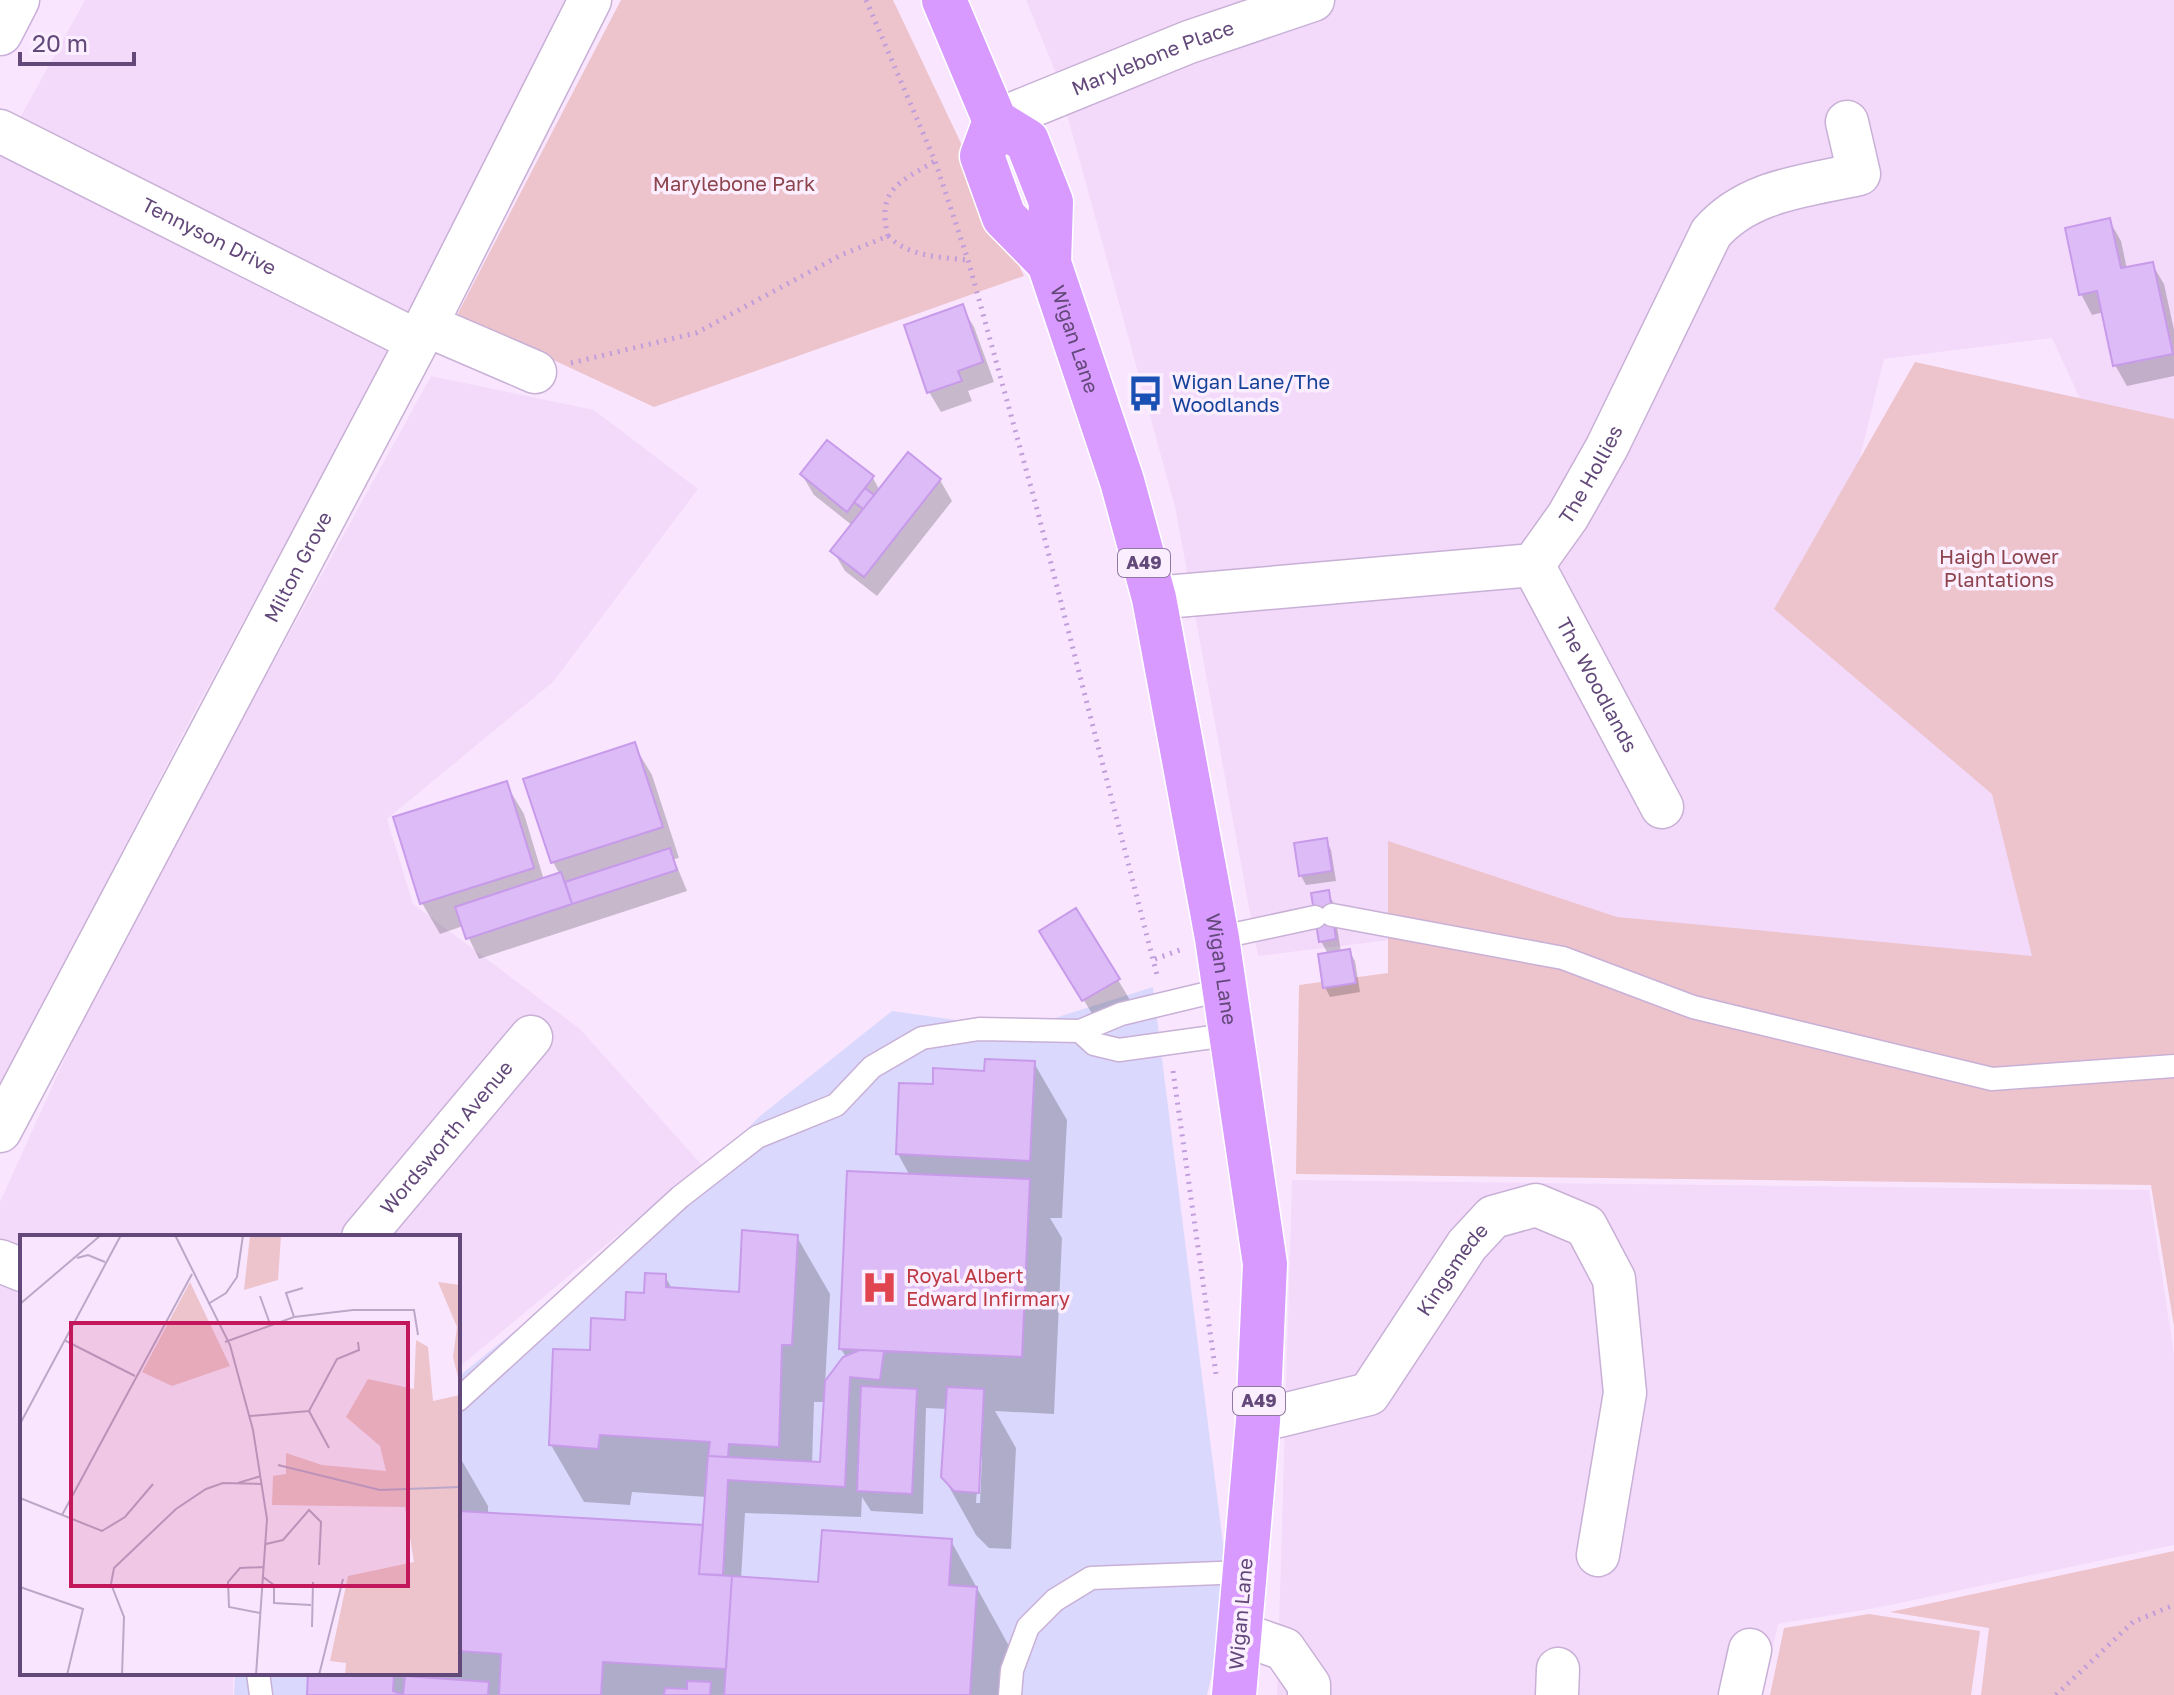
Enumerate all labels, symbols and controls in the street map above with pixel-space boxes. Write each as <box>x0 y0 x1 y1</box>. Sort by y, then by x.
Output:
street label: Marylebone Place <box>1068 15 1237 100</box>
scale bar <box>20 16 134 66</box>
text: 20 m <box>32 28 88 57</box>
park label: Marylebone Park <box>653 171 815 195</box>
street label: Tennyson Drive <box>138 192 281 279</box>
street label: Wigan Lane <box>1046 282 1105 396</box>
place label: Wigan Lane/The Woodlands <box>1172 369 1330 416</box>
bus stop icon: Wigan Lane/The Woodlands <box>1127 374 1165 412</box>
street label: The Hollies <box>1553 421 1627 528</box>
street label: Milton Grove <box>258 507 336 626</box>
park label: Haigh Lower Plantations <box>1939 544 2059 591</box>
road number: A49 <box>1118 549 1170 577</box>
street label: The Woodlands <box>1552 613 1643 756</box>
street label: Wigan Lane <box>1202 911 1243 1026</box>
street label: Wordsworth Avenue <box>375 1055 517 1218</box>
street label: Kingsmede <box>1411 1218 1492 1320</box>
inset map <box>20 1235 460 1675</box>
place label: Royal Albert Edward Infirmary <box>906 1263 1070 1310</box>
hospital icon: Royal Albert Edward Infirmary <box>861 1268 899 1306</box>
road number: A49 <box>1233 1387 1285 1415</box>
street label: Wigan Lane <box>1223 1557 1257 1671</box>

